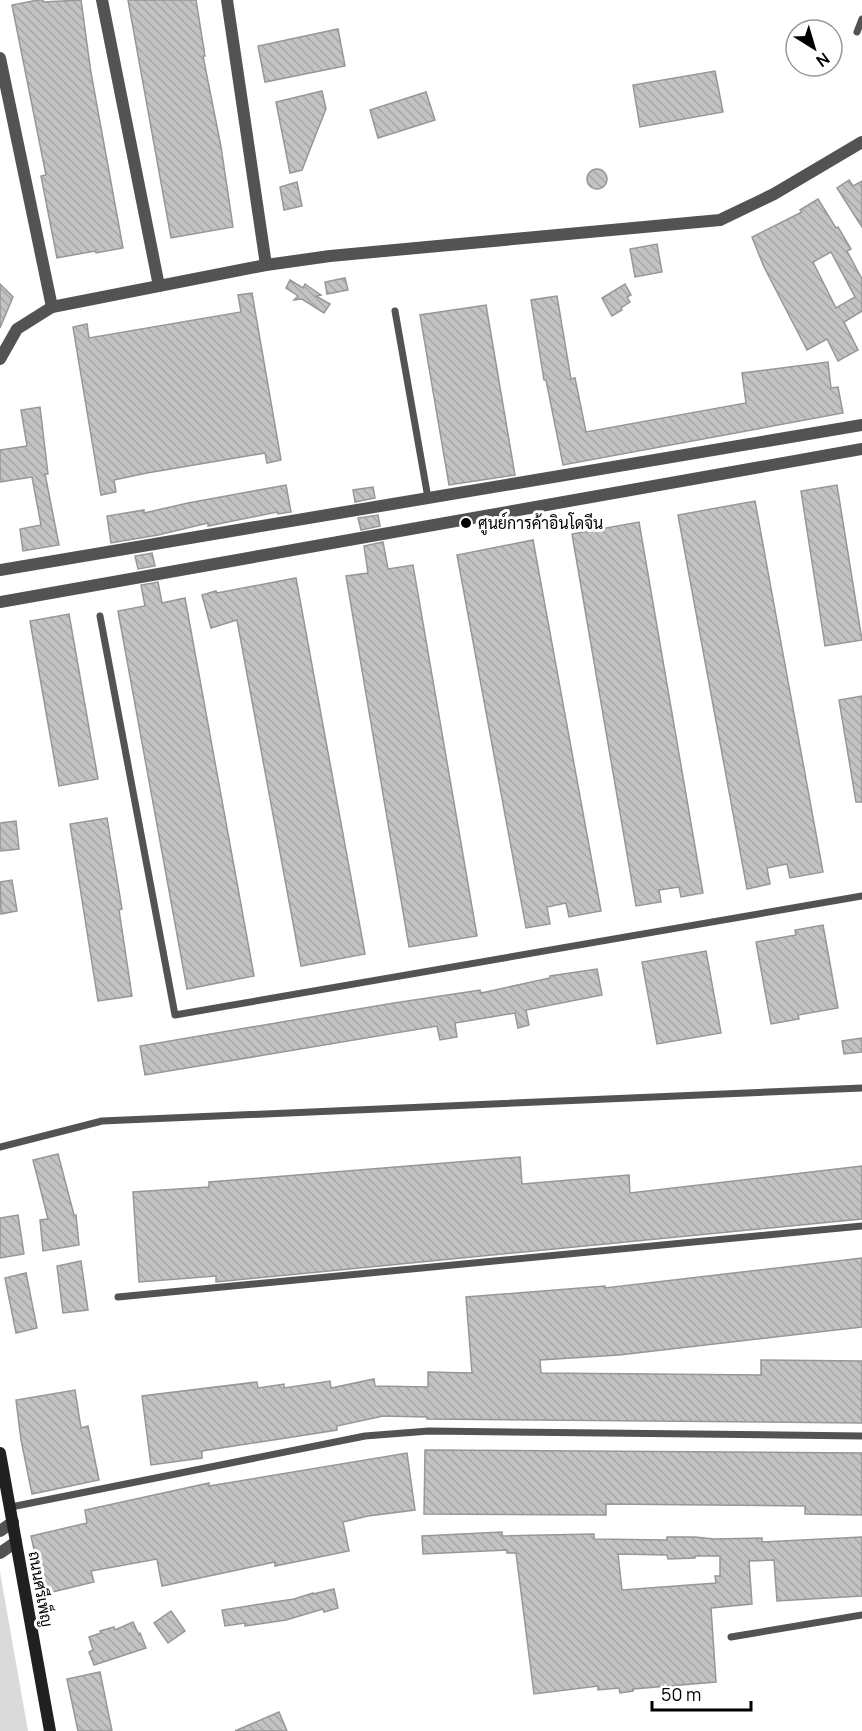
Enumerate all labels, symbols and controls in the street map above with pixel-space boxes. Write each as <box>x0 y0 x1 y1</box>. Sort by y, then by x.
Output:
north arrow <box>784 18 844 78</box>
text: N <box>812 48 834 72</box>
place label: ศูนย์การค้าอินโดจีน <box>478 511 603 535</box>
marker: ศูนย์การค้าอินโดจีน <box>459 516 473 530</box>
street label: ถนนศรีเพ็ญ <box>23 1549 60 1629</box>
scale bar <box>652 1674 751 1712</box>
text: 50 m <box>661 1682 701 1706</box>

